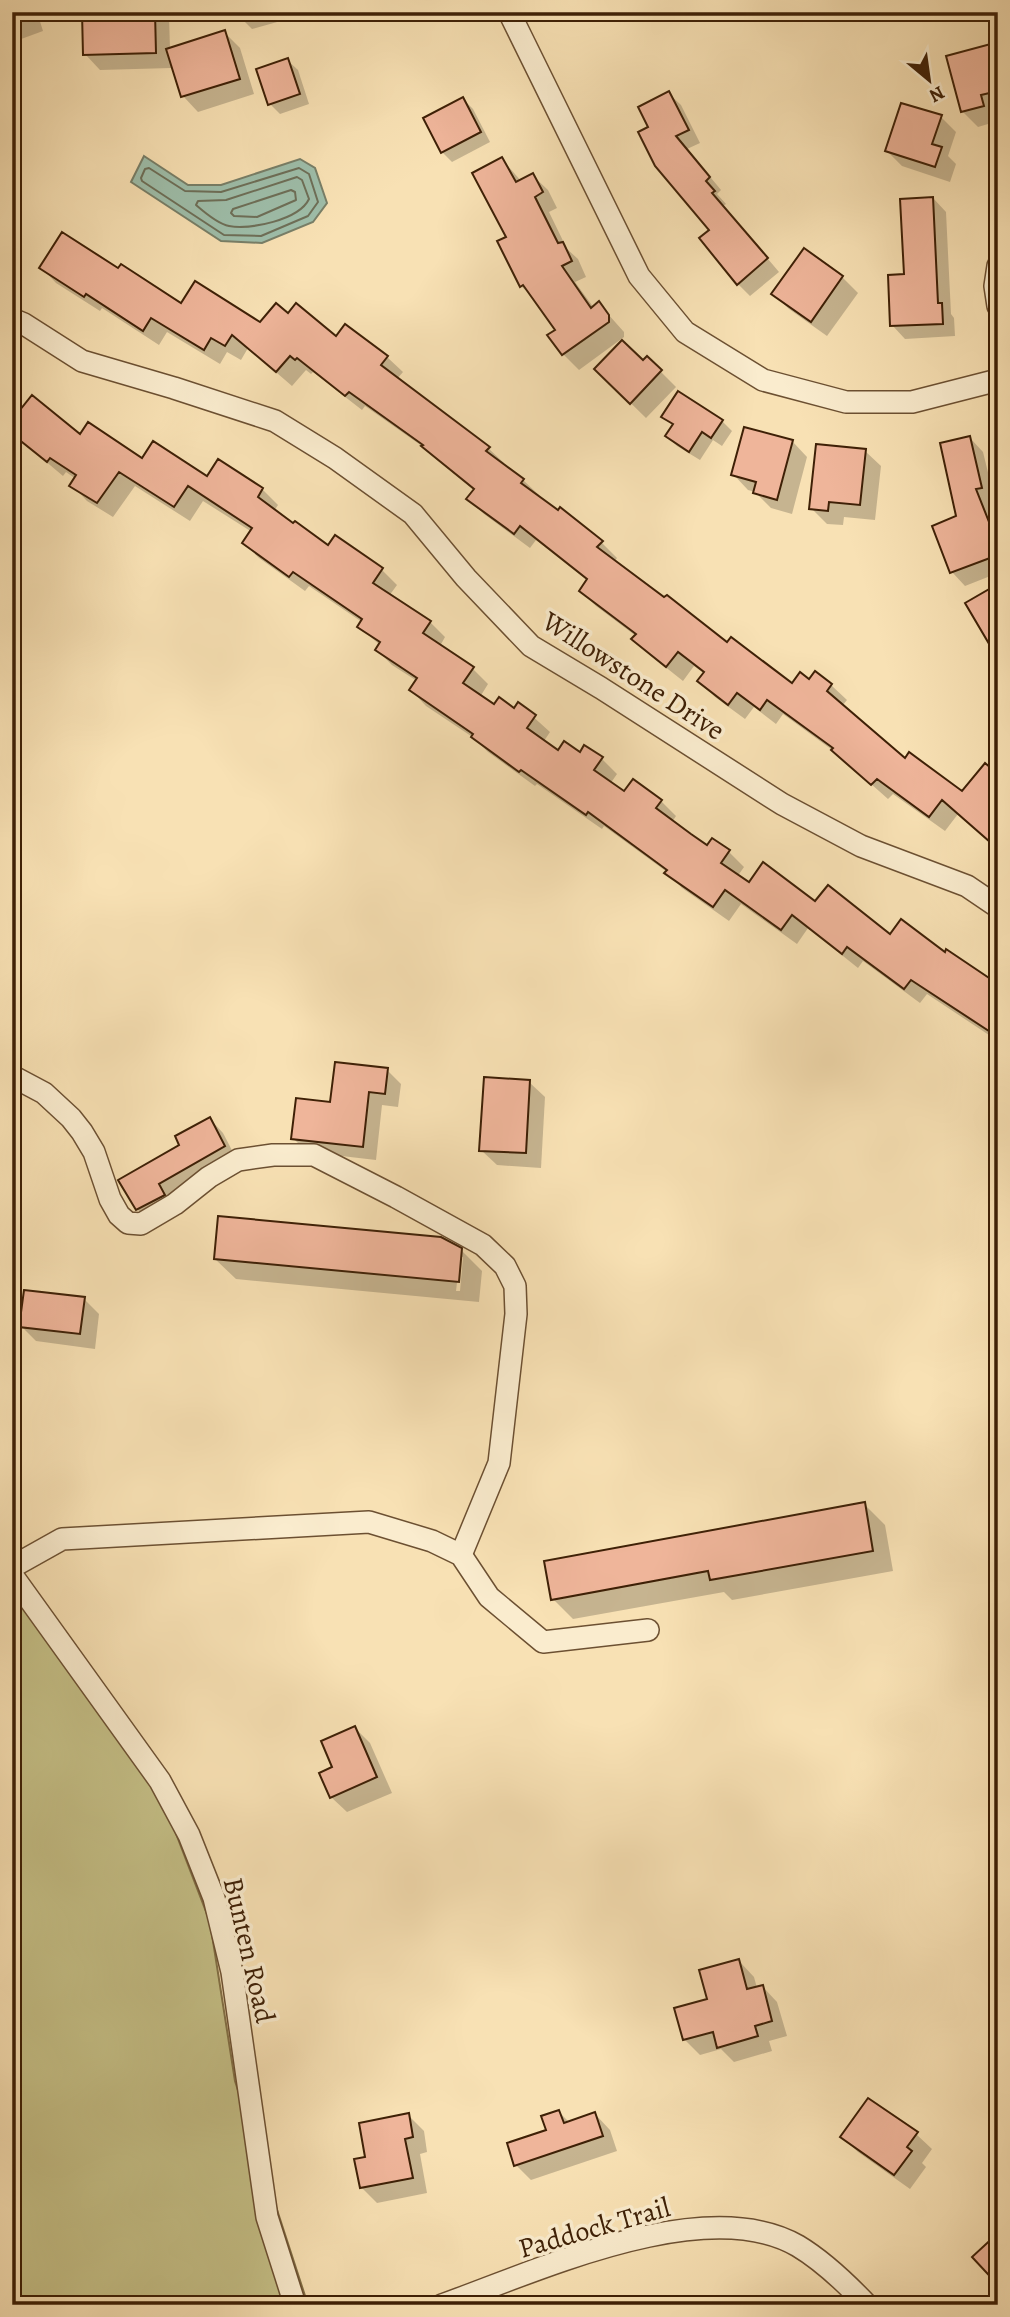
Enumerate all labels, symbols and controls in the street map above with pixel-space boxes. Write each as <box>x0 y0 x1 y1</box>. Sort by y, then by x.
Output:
north arrow <box>894 46 964 116</box>
text: N <box>924 79 949 109</box>
street label: Willowstone Drive <box>534 602 732 749</box>
street label: Bunten Road <box>214 1874 284 2028</box>
street label: Paddock Trail <box>514 2188 675 2268</box>

